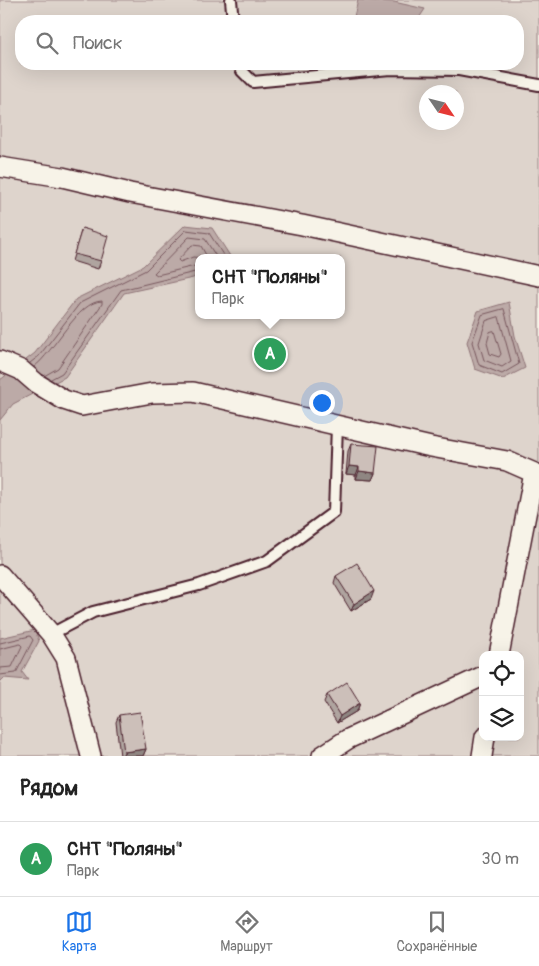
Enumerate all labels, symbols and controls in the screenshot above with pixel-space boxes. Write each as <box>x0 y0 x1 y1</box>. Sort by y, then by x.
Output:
search box <box>15 15 524 70</box>
icon: search <box>33 29 61 57</box>
text: Поиск <box>73 31 123 55</box>
north arrow <box>419 85 464 130</box>
popup <box>195 254 345 319</box>
text: СНТ "Поляны" <box>212 265 328 289</box>
text: Парк <box>212 289 245 309</box>
pin: A <box>254 335 286 373</box>
your location <box>309 390 335 416</box>
map controls <box>479 651 524 741</box>
button: locate <box>479 651 524 696</box>
button: layers <box>479 696 524 741</box>
text: Рядом <box>20 775 78 802</box>
text: СНТ "Поляны" <box>67 837 183 861</box>
text: A <box>31 849 41 869</box>
text: 30 m <box>481 849 519 869</box>
text: Парк <box>67 861 100 881</box>
tab: Карта <box>62 908 97 955</box>
tab: Маршрут <box>220 908 273 955</box>
tab: Сохранённые <box>396 908 477 955</box>

